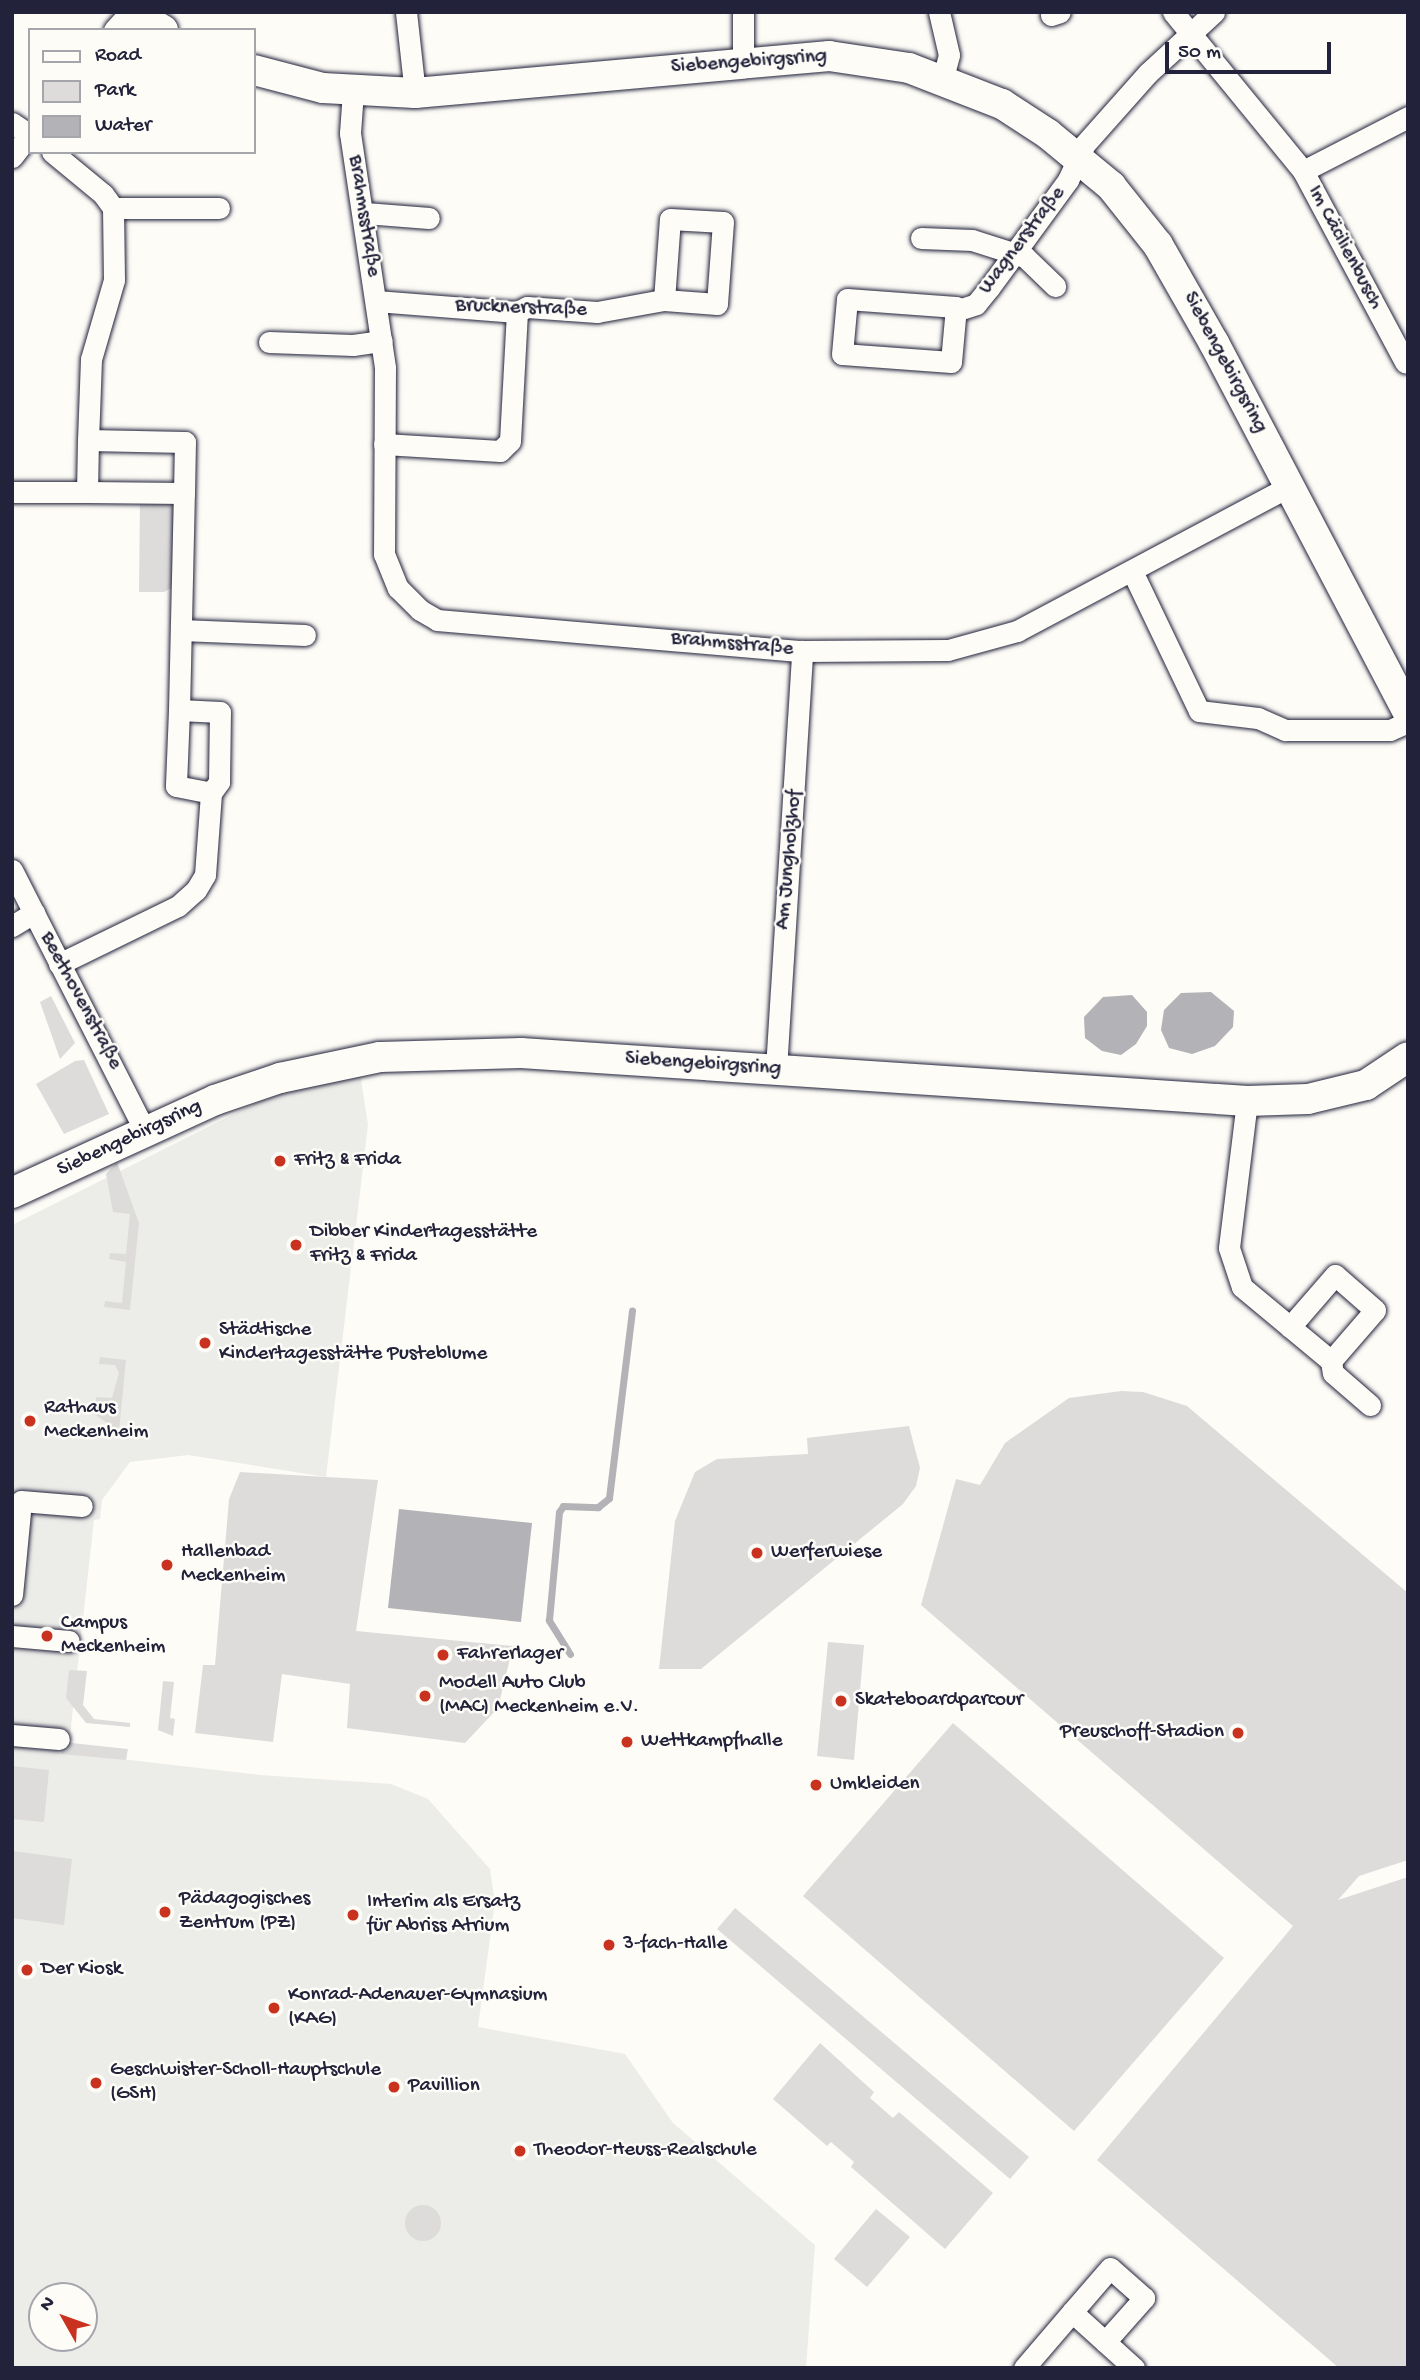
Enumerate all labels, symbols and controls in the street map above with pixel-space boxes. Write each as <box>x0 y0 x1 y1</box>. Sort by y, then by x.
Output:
legend <box>28 28 256 154</box>
scale bar <box>1168 28 1334 72</box>
text: 50 m <box>1178 41 1221 66</box>
text: Road <box>95 44 141 69</box>
street label: Siebengebirgsring <box>670 45 828 81</box>
text: Park <box>95 79 135 104</box>
text: Water <box>95 114 151 139</box>
street label: Brahmsstraße <box>341 153 385 279</box>
street label: Wagnerstraße <box>974 182 1072 300</box>
street label: Im Cäcilienbusch <box>1301 182 1387 314</box>
street label: Siebengebirgsring <box>1176 288 1272 438</box>
street label: Brucknerstraße <box>455 294 587 324</box>
street label: Brahmsstraße <box>670 627 794 663</box>
street label: Am Jungholzhof <box>771 789 809 931</box>
street label: Beethovenstraße <box>33 928 127 1074</box>
street label: Siebengebirgsring <box>624 1047 782 1083</box>
street label: Siebengebirgsring <box>54 1095 206 1183</box>
place label: Fritz & Frida <box>294 1148 401 1174</box>
marker: Fritz & Frida <box>272 1153 288 1169</box>
place label: Dibber Kindertagesstätte Fritz & Frida <box>310 1220 537 1270</box>
marker: Dibber Kindertagesstätte Fritz & Frida <box>288 1237 304 1253</box>
place label: Städtische Kindertagesstätte Pusteblume <box>219 1318 487 1368</box>
marker: Städtische Kindertagesstätte Pusteblume <box>197 1335 213 1351</box>
place label: Rathaus Meckenheim <box>44 1396 148 1446</box>
marker: Rathaus Meckenheim <box>22 1413 38 1429</box>
place label: Hallenbad Meckenheim <box>181 1540 285 1590</box>
place label: Werferwiese <box>771 1540 882 1566</box>
marker: Werferwiese <box>749 1545 765 1561</box>
marker: Hallenbad Meckenheim <box>159 1557 175 1573</box>
place label: Campus Meckenheim <box>61 1611 165 1661</box>
marker: Campus Meckenheim <box>39 1628 55 1644</box>
place label: Fahrerlager <box>457 1642 563 1668</box>
marker: Fahrerlager <box>435 1647 451 1663</box>
place label: Modell Auto Club (MAC) Meckenheim e.V. <box>439 1671 639 1721</box>
marker: Modell Auto Club (MAC) Meckenheim e.V. <box>417 1688 433 1704</box>
place label: Skateboardparcour <box>855 1688 1023 1714</box>
marker: Skateboardparcour <box>833 1693 849 1709</box>
place label: Preuschoff-Stadion <box>1060 1720 1224 1746</box>
marker: Preuschoff-Stadion <box>1230 1725 1246 1741</box>
place label: Wettkampfhalle <box>641 1729 783 1755</box>
marker: Wettkampfhalle <box>619 1734 635 1750</box>
place label: Umkleiden <box>830 1772 920 1798</box>
marker: Umkleiden <box>808 1777 824 1793</box>
place label: Pädagogisches Zentrum (PZ) <box>179 1887 310 1937</box>
place label: Interim als Ersatz für Abriss Atrium <box>367 1890 520 1940</box>
marker: Pädagogisches Zentrum (PZ) <box>157 1904 173 1920</box>
marker: Interim als Ersatz für Abriss Atrium <box>345 1907 361 1923</box>
place label: 3-fach-Halle <box>623 1932 727 1958</box>
marker: 3-fach-Halle <box>601 1937 617 1953</box>
place label: Der Kiosk <box>41 1957 122 1983</box>
marker: Der Kiosk <box>19 1962 35 1978</box>
place label: Konrad-Adenauer-Gymnasium (KAG) <box>288 1983 547 2033</box>
marker: Konrad-Adenauer-Gymnasium (KAG) <box>266 2000 282 2016</box>
place label: Geschwister-Scholl-Hauptschule (GSH) <box>110 2058 381 2108</box>
place label: Pavillion <box>408 2074 480 2100</box>
marker: Geschwister-Scholl-Hauptschule (GSH) <box>88 2075 104 2091</box>
marker: Pavillion <box>386 2079 402 2095</box>
place label: Theodor-Heuss-Realschule <box>534 2138 757 2164</box>
marker: Theodor-Heuss-Realschule <box>512 2143 528 2159</box>
north arrow <box>28 2282 98 2352</box>
text: N <box>35 2292 61 2317</box>

